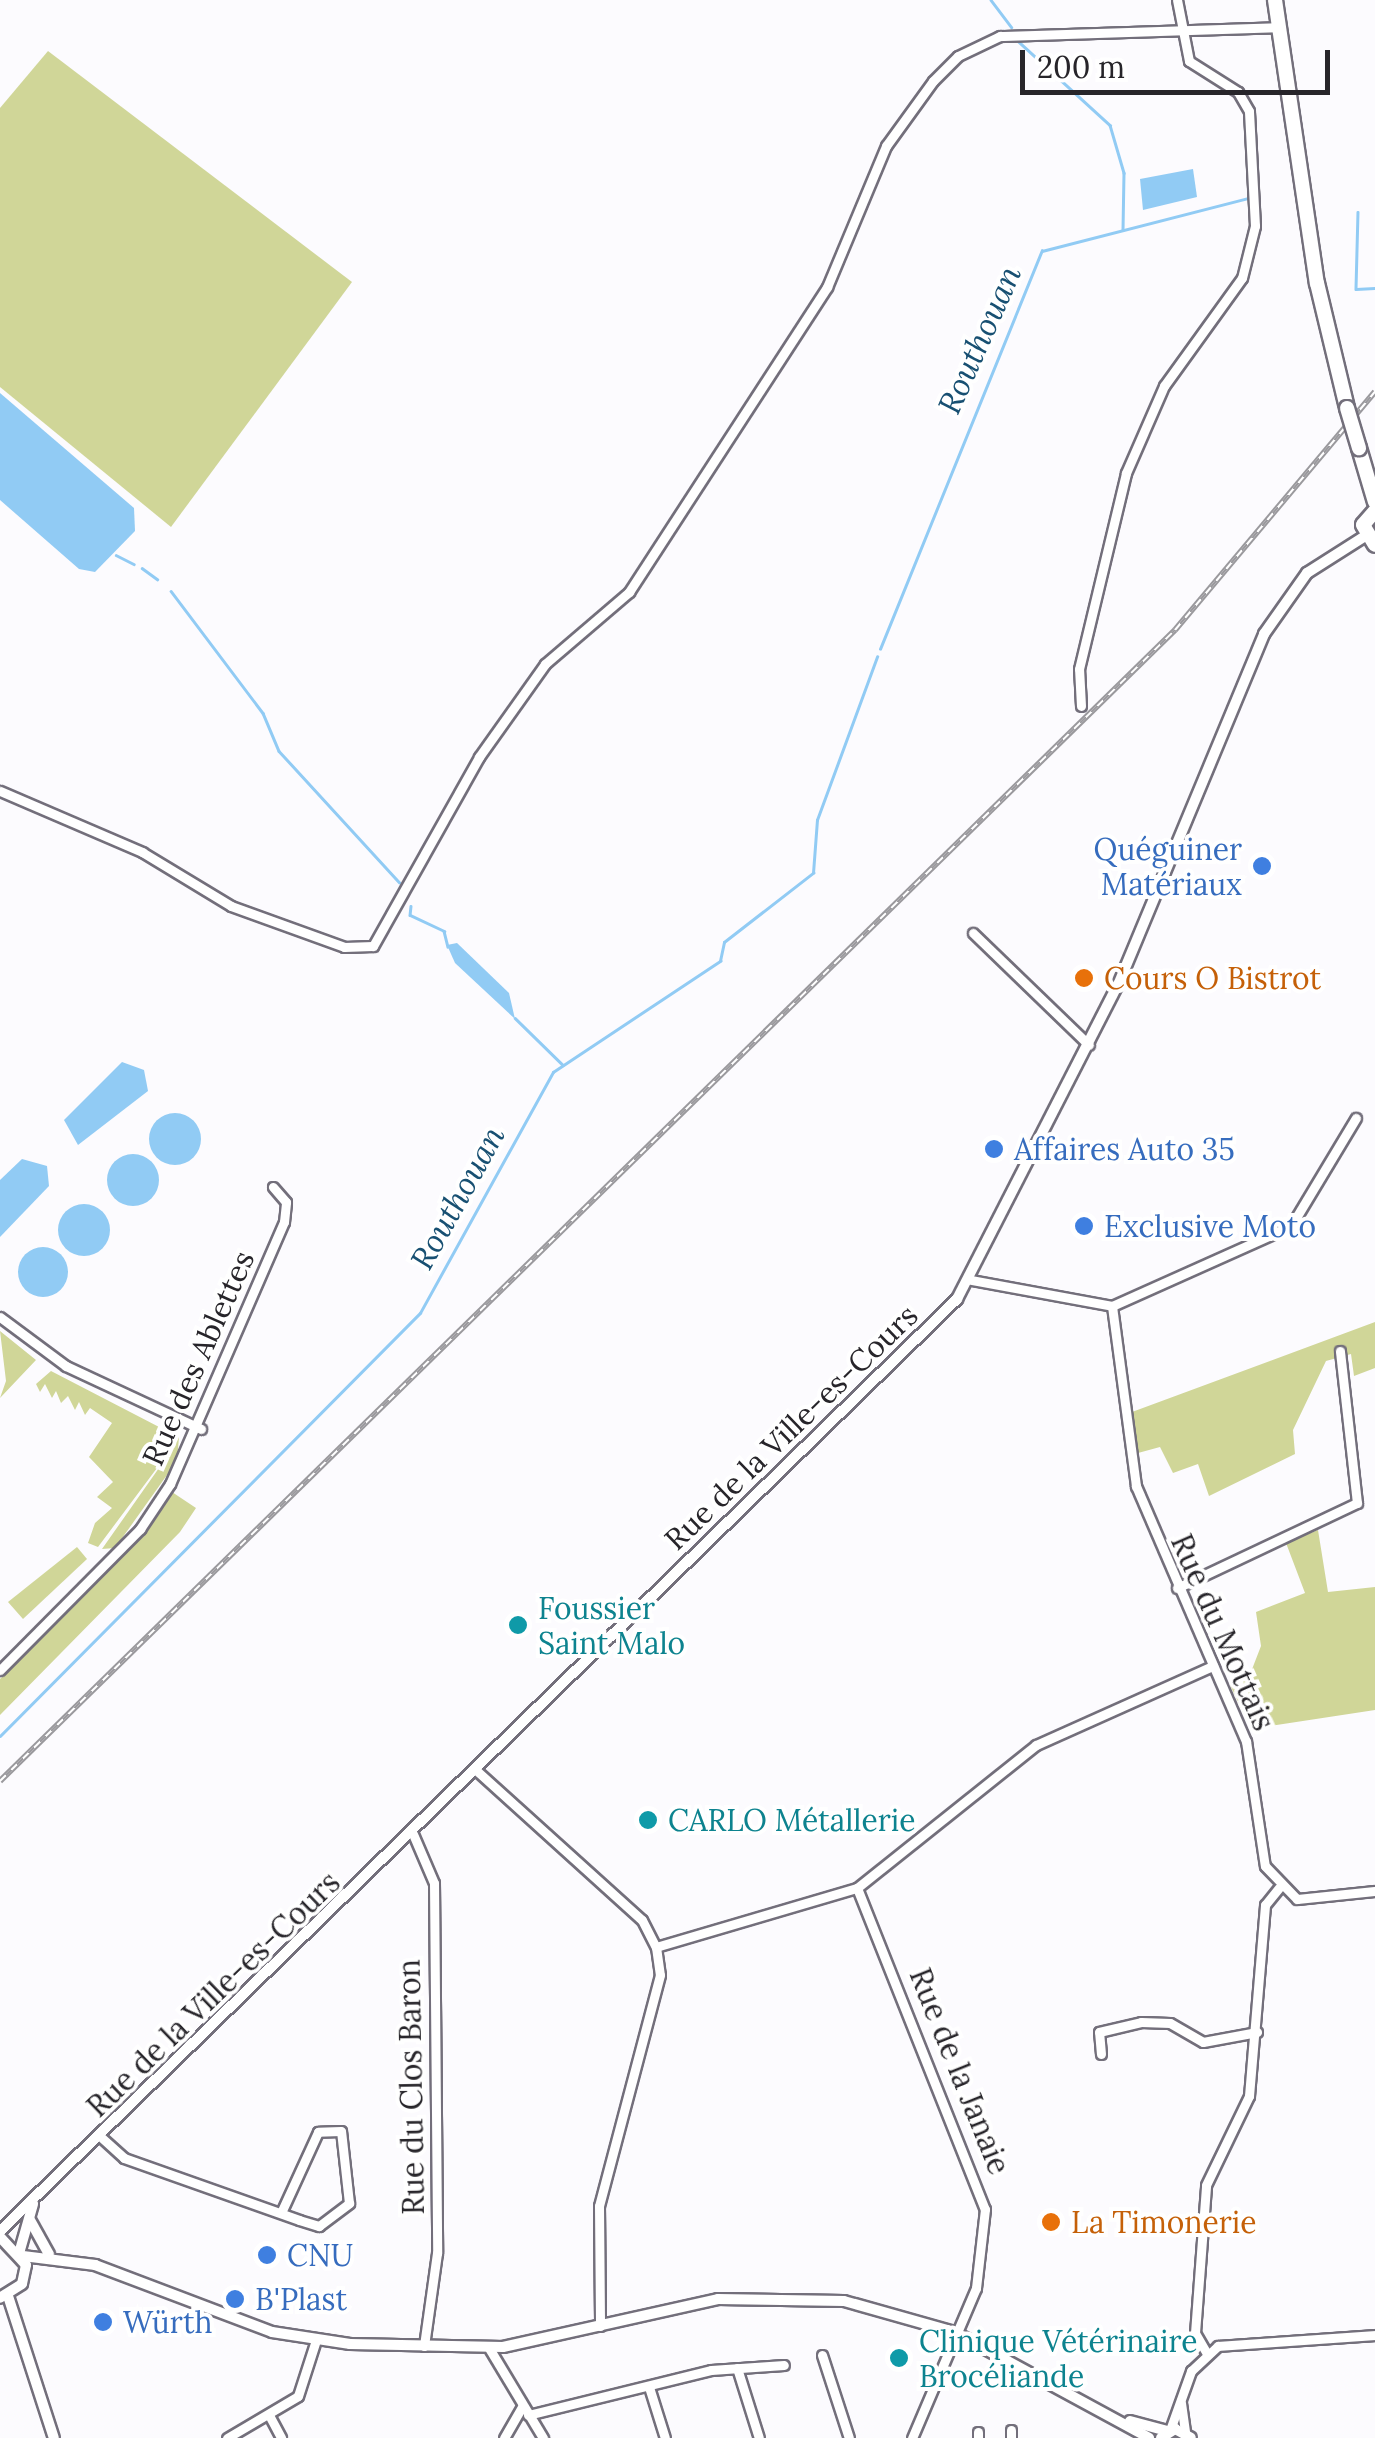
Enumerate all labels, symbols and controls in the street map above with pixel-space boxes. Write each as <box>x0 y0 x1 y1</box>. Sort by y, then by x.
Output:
scale bar <box>1025 30 1335 92</box>
text: 200 m <box>1037 48 1125 86</box>
water label: Routhouan <box>930 260 1030 420</box>
place label: Quéguiner Matériaux <box>1094 831 1242 902</box>
marker: Quéguiner Matériaux <box>1251 855 1273 877</box>
place label: Cours O Bistrot <box>1104 960 1321 996</box>
marker: Cours O Bistrot <box>1073 967 1095 989</box>
water label: Routhouan <box>403 1119 513 1277</box>
place label: Affaires Auto 35 <box>1014 1131 1235 1167</box>
marker: Affaires Auto 35 <box>983 1138 1005 1160</box>
place label: Exclusive Moto <box>1104 1208 1316 1244</box>
marker: Exclusive Moto <box>1073 1215 1095 1237</box>
street label: Rue des Ablettes <box>135 1245 261 1471</box>
street label: Rue de la Ville-es-Cours <box>657 1297 925 1557</box>
street label: Rue du Mottais <box>1164 1528 1282 1736</box>
place label: Foussier Saint Malo <box>538 1590 685 1660</box>
marker: Foussier Saint Malo <box>507 1614 529 1636</box>
place label: CARLO Métallerie <box>668 1802 915 1838</box>
marker: CARLO Métallerie <box>637 1809 659 1831</box>
street label: Rue de la Ville-es-Cours <box>79 1864 347 2124</box>
street label: Rue du Clos Baron <box>391 1959 431 2215</box>
street label: Rue de la Janaie <box>902 1963 1018 2179</box>
place label: La Timonerie <box>1071 2204 1257 2240</box>
marker: La Timonerie <box>1040 2211 1062 2233</box>
place label: CNU <box>287 2237 353 2273</box>
marker: CNU <box>256 2244 278 2266</box>
place label: B'Plast <box>255 2281 347 2317</box>
marker: B'Plast <box>224 2288 246 2310</box>
place label: Würth <box>123 2304 213 2340</box>
marker: Würth <box>92 2311 114 2333</box>
place label: Clinique Vétérinaire Brocéliande <box>919 2323 1197 2394</box>
marker: Clinique Vétérinaire Brocéliande <box>888 2347 910 2369</box>

